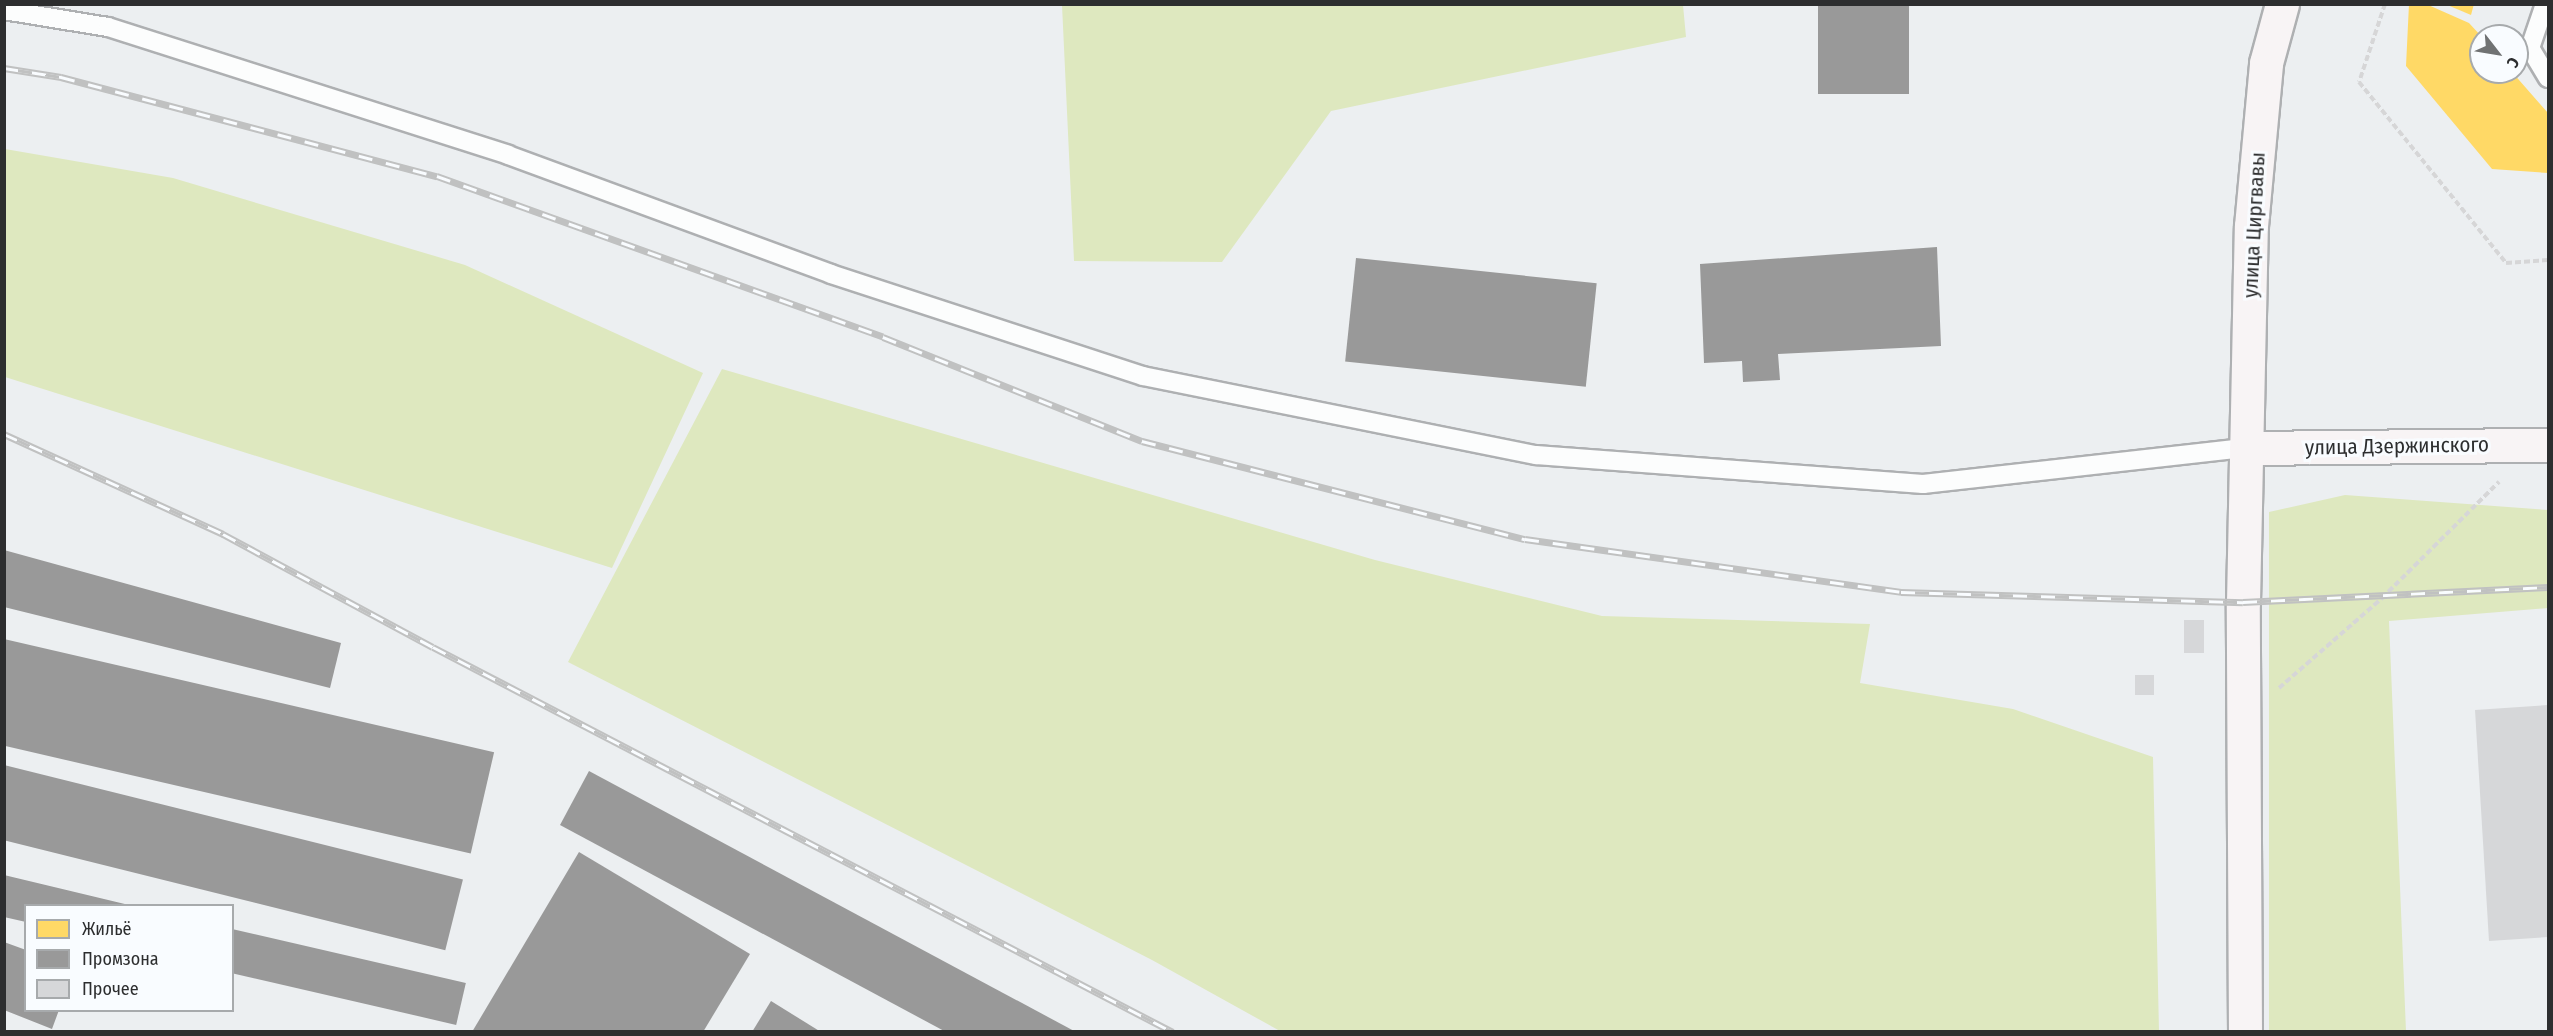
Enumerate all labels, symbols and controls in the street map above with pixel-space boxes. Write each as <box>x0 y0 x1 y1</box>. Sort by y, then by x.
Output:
north arrow <box>2469 24 2529 84</box>
text: С <box>2503 54 2523 71</box>
street label: улица Циргвавы <box>2238 151 2270 299</box>
street label: улица Дзержинского <box>2305 432 2489 460</box>
legend <box>24 904 234 1012</box>
text: Жильё <box>82 918 132 940</box>
text: Промзона <box>82 948 159 970</box>
text: Прочее <box>82 978 139 1000</box>

